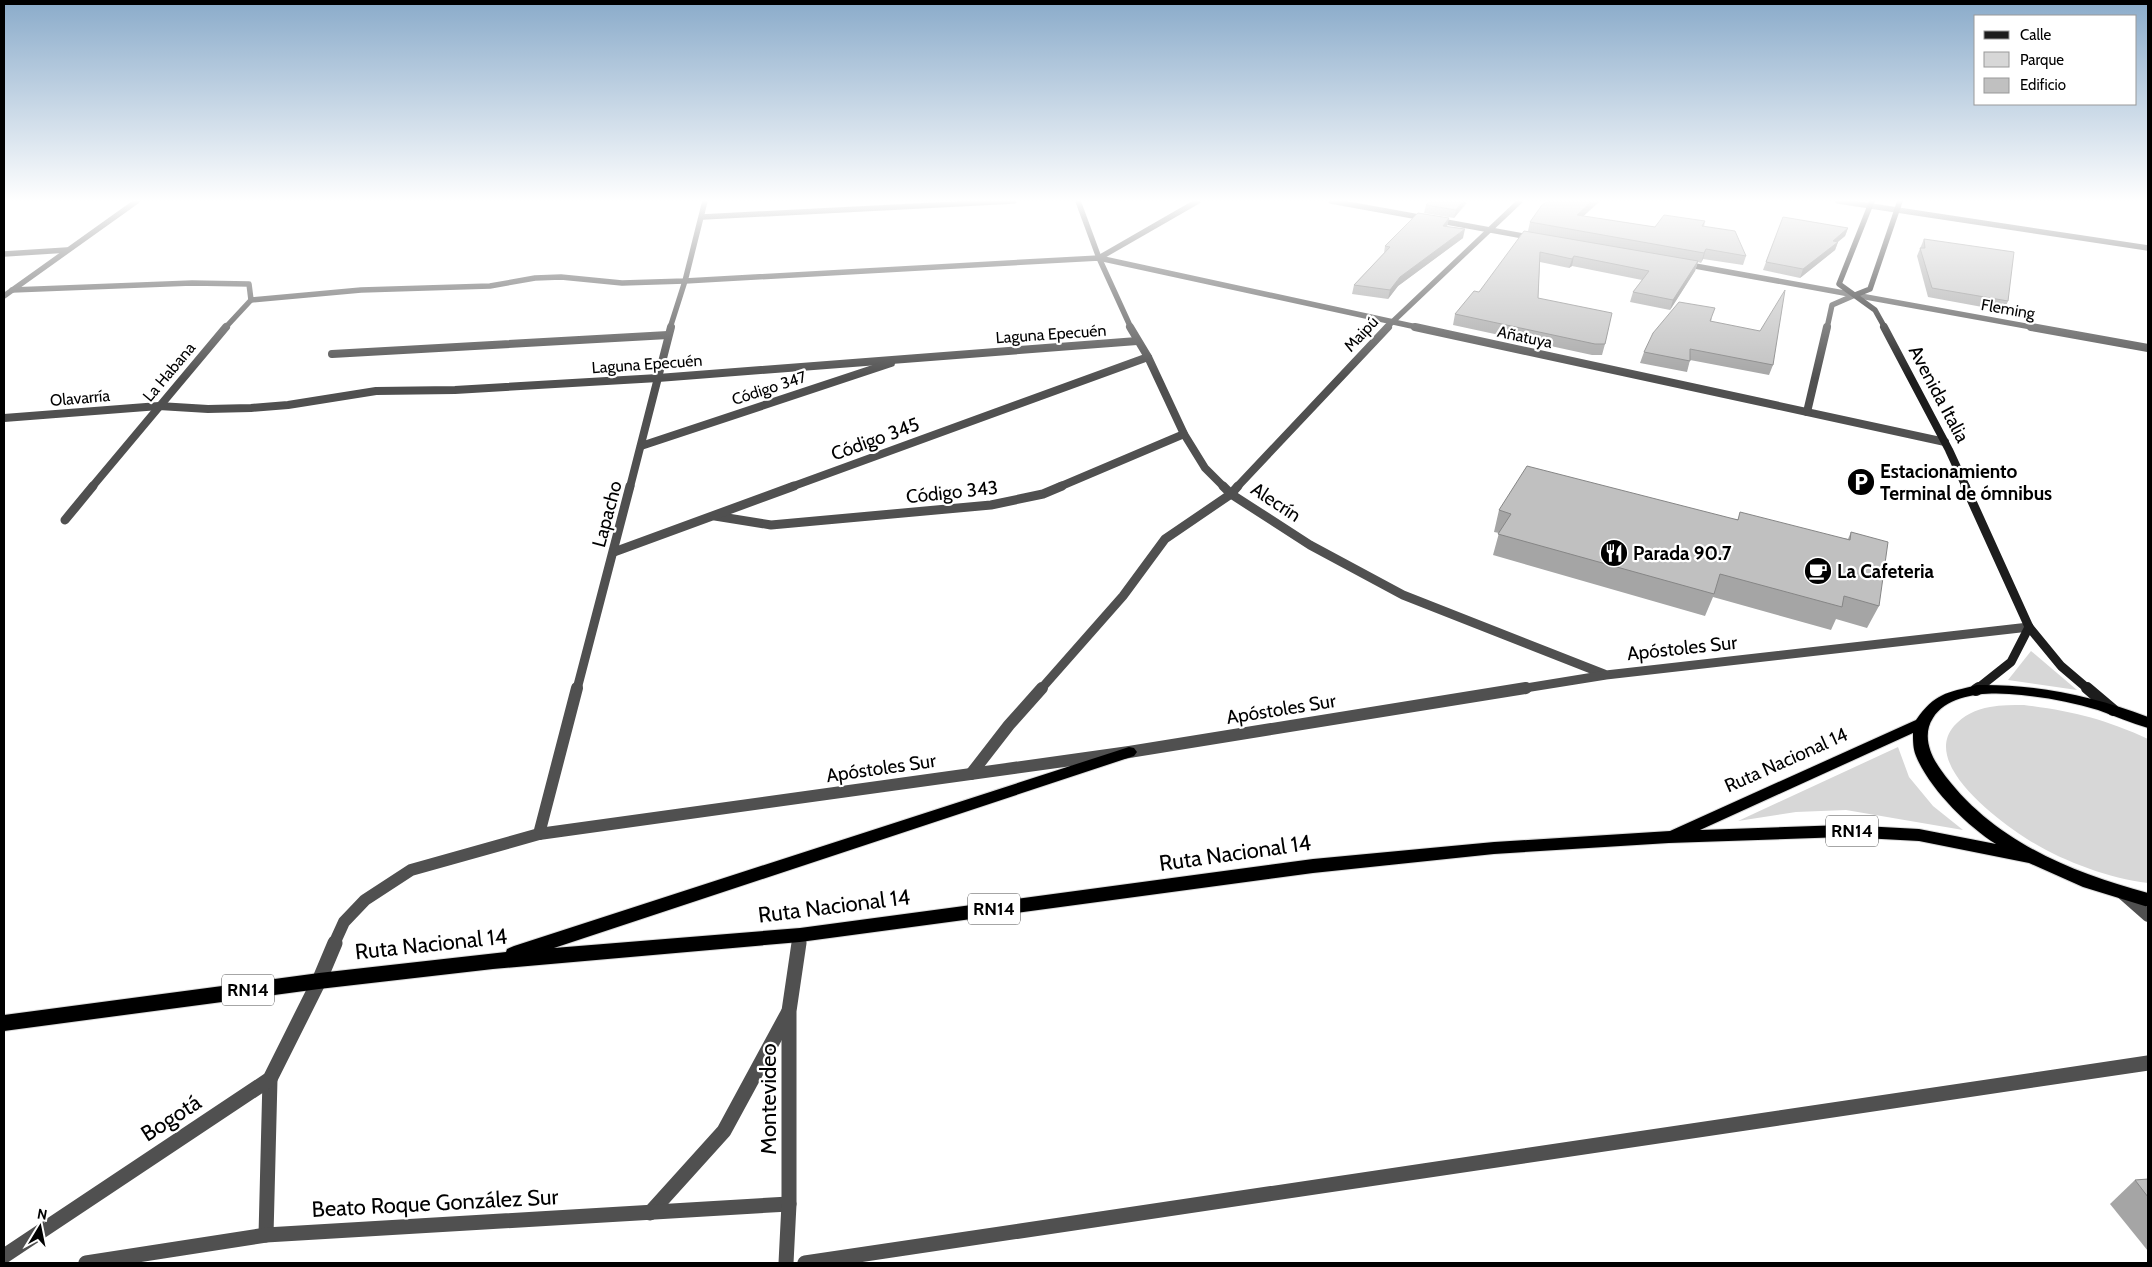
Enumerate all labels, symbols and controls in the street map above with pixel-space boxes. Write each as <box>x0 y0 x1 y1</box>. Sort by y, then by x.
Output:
legend <box>1974 15 2137 105</box>
text: Calle <box>2020 26 2051 44</box>
text: Parque <box>2020 51 2064 69</box>
text: Edificio <box>2020 76 2066 94</box>
street label: Fleming <box>1979 295 2038 323</box>
street label: Maipú <box>1340 312 1382 356</box>
street label: Laguna Epecuén <box>995 321 1107 347</box>
street label: Añatuya <box>1496 322 1555 352</box>
street label: La Habana <box>139 338 199 405</box>
street label: Avenida Italia <box>1904 342 1974 446</box>
street label: Laguna Epecuén <box>591 351 703 377</box>
street label: Código 347 <box>729 367 809 409</box>
street label: Olavarría <box>49 386 111 410</box>
street label: Código 345 <box>828 412 922 466</box>
place label: Estacionamiento Terminal de ómnibus <box>1880 460 2052 505</box>
parking icon: Estacionamiento Terminal de ómnibus <box>1846 467 1876 497</box>
street label: Código 343 <box>905 476 999 508</box>
street label: Alecrín <box>1247 477 1305 527</box>
street label: Lapacho <box>587 478 627 550</box>
restaurant icon: Parada 90.7 <box>1599 538 1629 568</box>
place label: Parada 90.7 <box>1633 542 1732 565</box>
cafe icon: La Cafeteria <box>1803 556 1833 586</box>
place label: La Cafeteria <box>1837 560 1934 583</box>
street label: Apóstoles Sur <box>1626 631 1738 665</box>
street label: Apóstoles Sur <box>1225 689 1337 729</box>
street label: Ruta Nacional 14 <box>1721 723 1851 797</box>
street label: Apóstoles Sur <box>825 749 937 787</box>
road number: RN14 <box>1826 816 1878 846</box>
street label: Ruta Nacional 14 <box>1157 829 1313 877</box>
street label: Ruta Nacional 14 <box>756 883 912 929</box>
road number: RN14 <box>968 894 1020 924</box>
street label: Ruta Nacional 14 <box>354 923 509 965</box>
road number: RN14 <box>222 974 274 1006</box>
street label: Montevideo <box>755 1043 782 1155</box>
street label: Bogotá <box>136 1088 206 1147</box>
street label: Beato Roque González Sur <box>311 1183 559 1223</box>
north arrow <box>15 1202 65 1252</box>
text: N <box>36 1204 49 1224</box>

